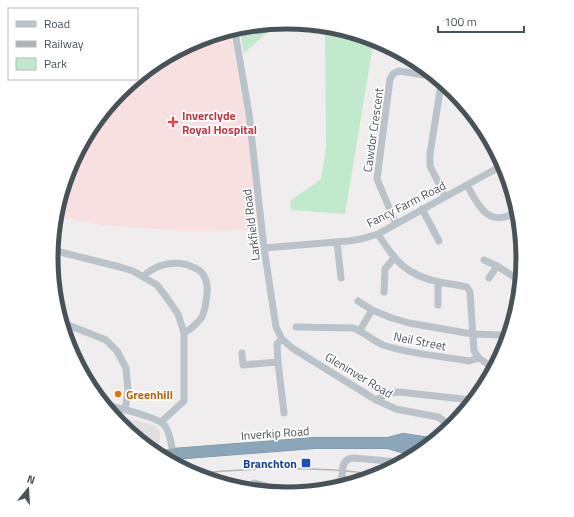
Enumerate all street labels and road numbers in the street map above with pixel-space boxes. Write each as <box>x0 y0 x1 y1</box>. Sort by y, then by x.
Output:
street label: Cawdor Crescent <box>358 86 388 173</box>
street label: Fancy Farm Road <box>363 176 449 232</box>
street label: Larkfield Road <box>237 188 265 262</box>
street label: Neil Street <box>392 327 449 356</box>
street label: Gleninver Road <box>321 347 397 403</box>
street label: Inverkip Road <box>240 421 310 445</box>

